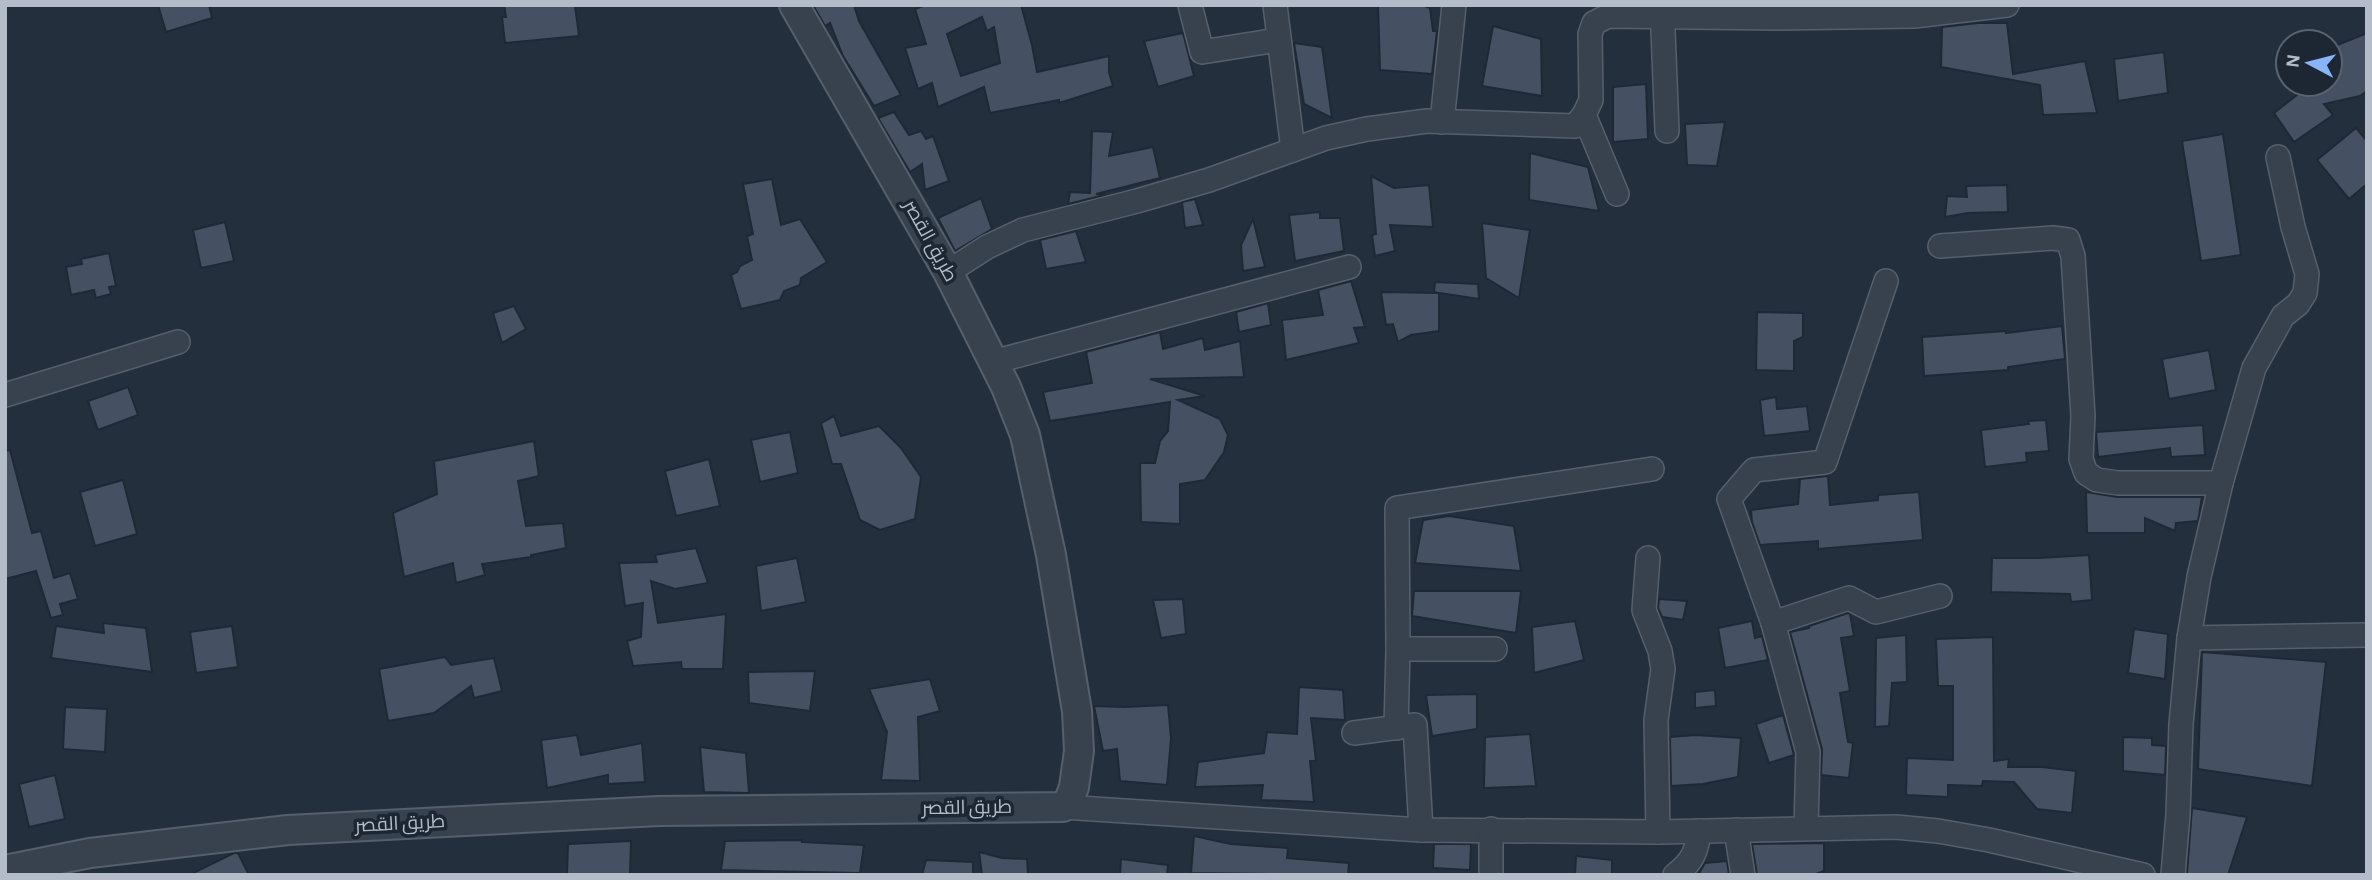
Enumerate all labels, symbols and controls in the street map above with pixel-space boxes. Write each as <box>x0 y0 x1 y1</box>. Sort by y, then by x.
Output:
north arrow <box>2274 28 2344 98</box>
text: N <box>2283 53 2304 69</box>
street label: طريق القصر <box>898 196 960 286</box>
street label: طريق القصر <box>921 798 1012 820</box>
street label: طريق القصر <box>353 812 446 838</box>

